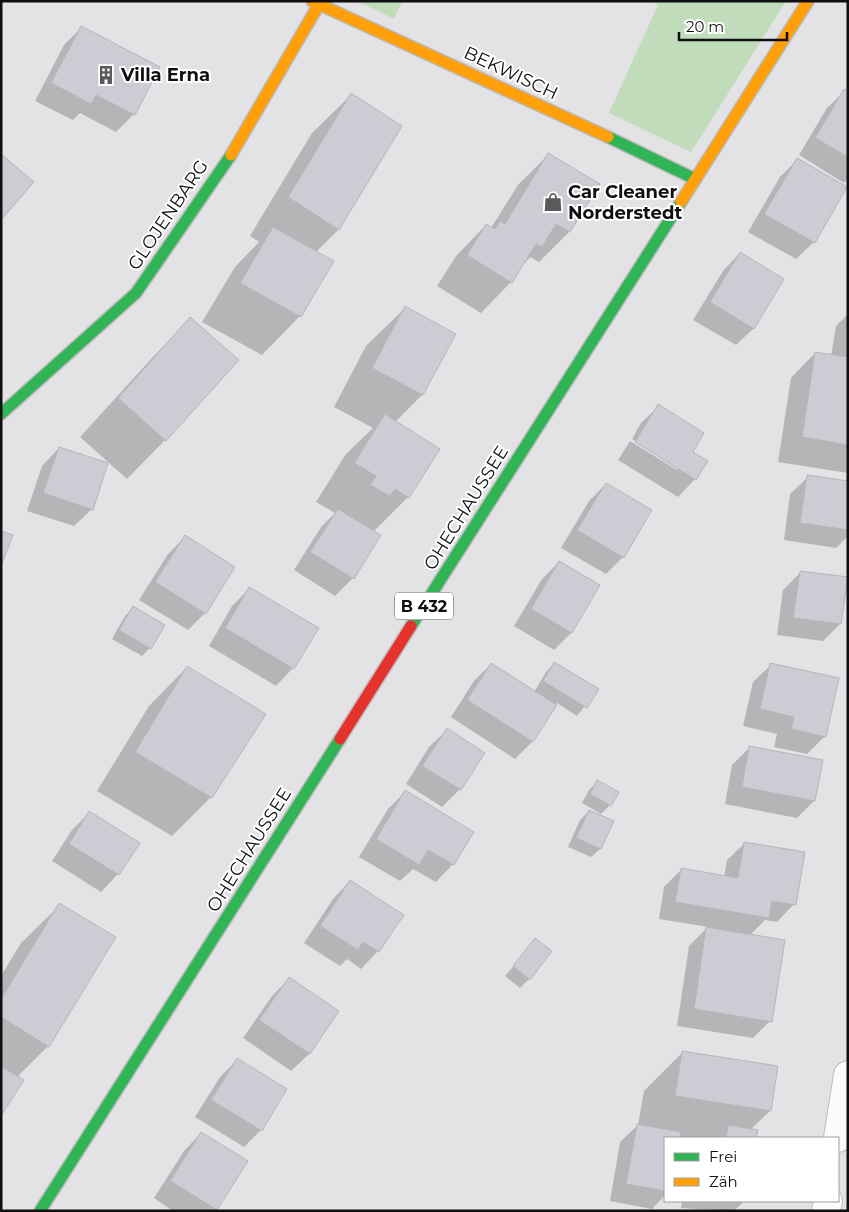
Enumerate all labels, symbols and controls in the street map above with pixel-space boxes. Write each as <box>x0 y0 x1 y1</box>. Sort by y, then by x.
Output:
scale bar <box>679 10 786 42</box>
text: 20 m <box>686 17 724 36</box>
street label: BEKWISCH <box>460 42 562 104</box>
building icon: Villa Erna <box>95 64 117 86</box>
place label: Villa Erna <box>120 64 210 86</box>
street label: GLOJENBARG <box>123 156 213 274</box>
place label: Car Cleaner Norderstedt <box>568 181 682 224</box>
shop icon: Car Cleaner Norderstedt <box>542 191 564 213</box>
street label: OHECHAUSSEE <box>419 442 513 574</box>
road number: B 432 <box>395 592 453 620</box>
street label: OHECHAUSSEE <box>202 784 296 916</box>
legend <box>664 1137 839 1202</box>
text: Frei <box>709 1147 737 1166</box>
text: Zäh <box>709 1172 738 1191</box>

